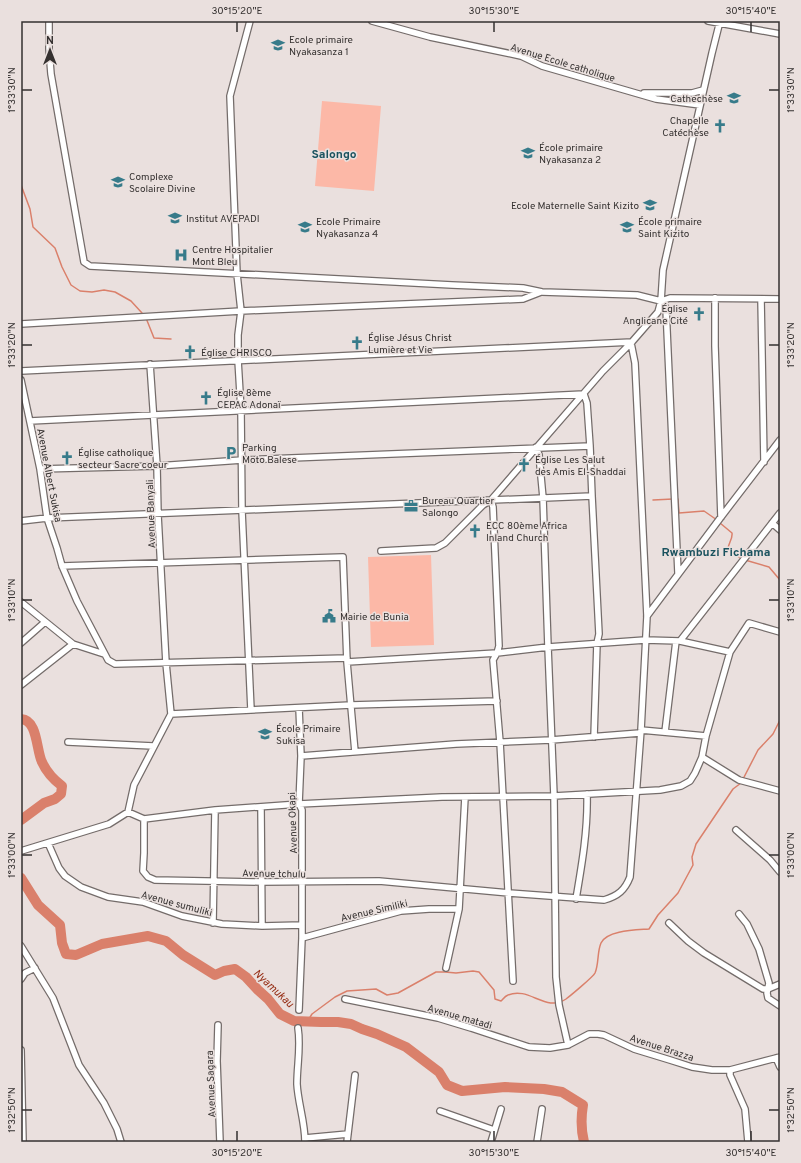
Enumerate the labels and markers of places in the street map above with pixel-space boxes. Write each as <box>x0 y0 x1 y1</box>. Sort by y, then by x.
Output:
place label: Ecole primaire Nyakasanza 1 <box>289 34 353 59</box>
school or university icon: Ecole primaire Nyakasanza 1 <box>270 37 286 53</box>
school or university icon: Cathechèse <box>726 90 742 106</box>
place label: Cathechèse <box>670 93 723 106</box>
place label: Chapelle Catéchèse <box>662 115 709 140</box>
church icon: Chapelle Catéchèse <box>712 118 728 134</box>
place label: École primaire Nyakasanza 2 <box>539 142 603 167</box>
school or university icon: École primaire Nyakasanza 2 <box>520 145 536 161</box>
place label: Complexe Scolaire Divine <box>129 171 195 196</box>
school or university icon: Complexe Scolaire Divine <box>110 174 126 190</box>
school or university icon: Ecole Maternelle Saint Kizito <box>642 197 658 213</box>
place label: Ecole Maternelle Saint Kizito <box>511 200 639 213</box>
school or university icon: Institut AVEPADI <box>167 210 183 226</box>
place label: Institut AVEPADI <box>186 213 260 226</box>
place label: Ecole Primaire Nyakasanza 4 <box>316 216 381 241</box>
place label: École primaire Saint Kizito <box>638 216 702 241</box>
school or university icon: Ecole Primaire Nyakasanza 4 <box>297 219 313 235</box>
school or university icon: École primaire Saint Kizito <box>619 219 635 235</box>
place label: Centre Hospitalier Mont Bleu <box>192 244 273 269</box>
hospital icon: Centre Hospitalier Mont Bleu <box>173 247 189 263</box>
place label: Église Anglicane Cité <box>623 303 688 328</box>
church icon: Église Anglicane Cité <box>691 306 707 322</box>
place label: Église Jésus Christ Lumière et Vie <box>368 332 452 357</box>
church icon: Église Jésus Christ Lumière et Vie <box>349 335 365 351</box>
church icon: Église CHRISCO <box>182 344 198 360</box>
place label: Église CHRISCO <box>201 347 272 360</box>
place label: Église 8ème CEPAC Adonaï <box>217 387 281 412</box>
church icon: Église 8ème CEPAC Adonaï <box>198 390 214 406</box>
place label: Parking Moto Balese <box>242 442 297 467</box>
parking icon: Parking Moto Balese <box>223 445 239 461</box>
place label: Église catholique secteur Sacre coeur <box>78 447 168 472</box>
church icon: Église catholique secteur Sacre coeur <box>59 450 75 466</box>
place label: Église Les Salut des Amis El-Shaddai <box>535 454 626 479</box>
church icon: Église Les Salut des Amis El-Shaddai <box>516 457 532 473</box>
place label: Bureau Quartier Salongo <box>422 495 495 520</box>
office icon: Bureau Quartier Salongo <box>403 498 419 514</box>
place label: ECC 80ème Africa Inland Church <box>486 520 567 545</box>
church icon: ECC 80ème Africa Inland Church <box>467 523 483 539</box>
public building icon: Mairie de Bunia <box>321 608 337 624</box>
place label: Mairie de Bunia <box>340 611 409 624</box>
place label: École Primaire Sukisa <box>276 723 341 748</box>
school or university icon: École Primaire Sukisa <box>257 726 273 742</box>

